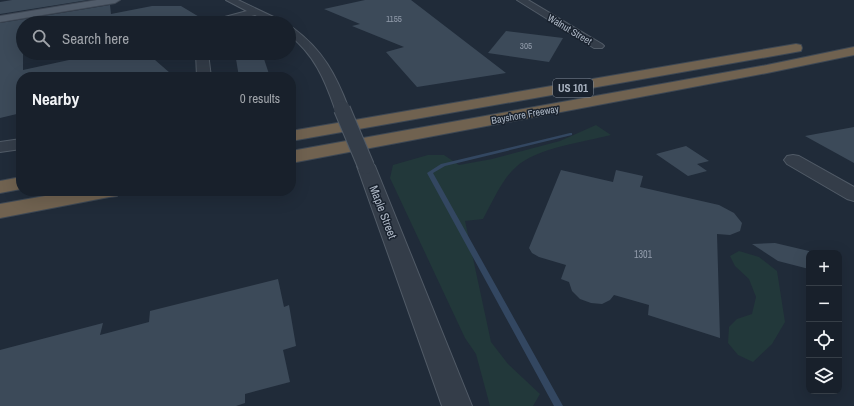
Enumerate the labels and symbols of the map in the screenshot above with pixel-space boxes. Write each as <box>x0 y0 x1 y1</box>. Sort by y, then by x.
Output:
street label: Walnut Street <box>545 11 595 48</box>
house number: 1155 <box>386 13 402 25</box>
house number: 305 <box>520 40 532 52</box>
road number: US 101 <box>553 79 593 97</box>
street label: Bayshore Freeway <box>490 102 561 127</box>
street label: Maple Street <box>366 183 401 241</box>
house number: 1301 <box>634 248 653 261</box>

